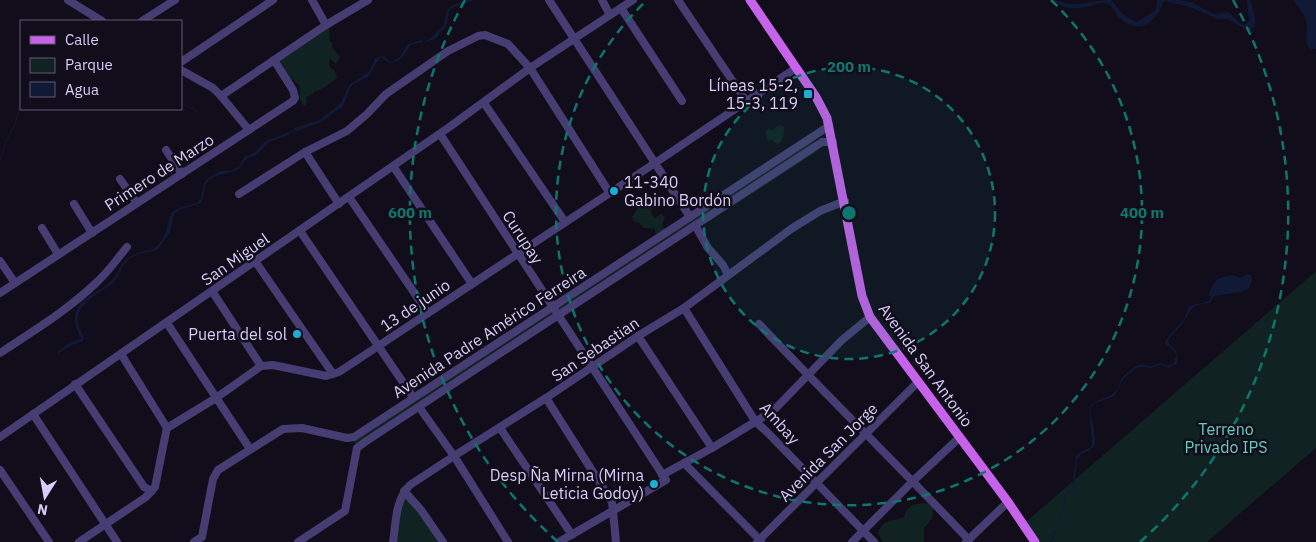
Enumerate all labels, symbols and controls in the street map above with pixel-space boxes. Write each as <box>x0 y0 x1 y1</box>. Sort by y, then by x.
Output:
legend <box>20 20 182 110</box>
text: Calle <box>65 30 99 49</box>
text: Parque <box>65 55 113 74</box>
text: 200 m <box>827 57 871 76</box>
place label: Líneas 15-2, 15-3, 119 <box>708 75 798 113</box>
text: Agua <box>65 80 99 99</box>
marker: Líneas 15-2, 15-3, 119 <box>802 88 814 100</box>
street label: Primero de Marzo <box>101 129 217 215</box>
place label: 11-340 Gabino Bordón <box>624 172 731 210</box>
marker: 11-340 Gabino Bordón <box>608 185 620 197</box>
text: 600 m <box>388 203 432 222</box>
text: 400 m <box>1120 203 1164 222</box>
centre of rings <box>840 204 858 222</box>
street label: Curupay <box>498 207 548 267</box>
street label: San Miguel <box>197 228 273 290</box>
street label: Avenida Padre Américo Ferreira <box>389 262 590 402</box>
street label: 13 de junio <box>376 274 454 336</box>
street label: Avenida San Antonio <box>874 299 978 431</box>
street label: San Sebastian <box>547 312 643 386</box>
place label: Puerta del sol <box>188 324 287 344</box>
marker: Puerta del sol <box>291 328 303 340</box>
street label: Ambay <box>756 398 804 448</box>
street label: Avenida San Jorge <box>774 398 882 506</box>
park label: Terreno Privado IPS <box>1184 419 1268 457</box>
place label: Desp Ña Mirna (Mirna Leticia Godoy) <box>490 465 644 503</box>
north arrow <box>20 472 70 522</box>
marker: Desp Ña Mirna (Mirna Leticia Godoy) <box>648 478 660 490</box>
text: N <box>36 500 49 520</box>

